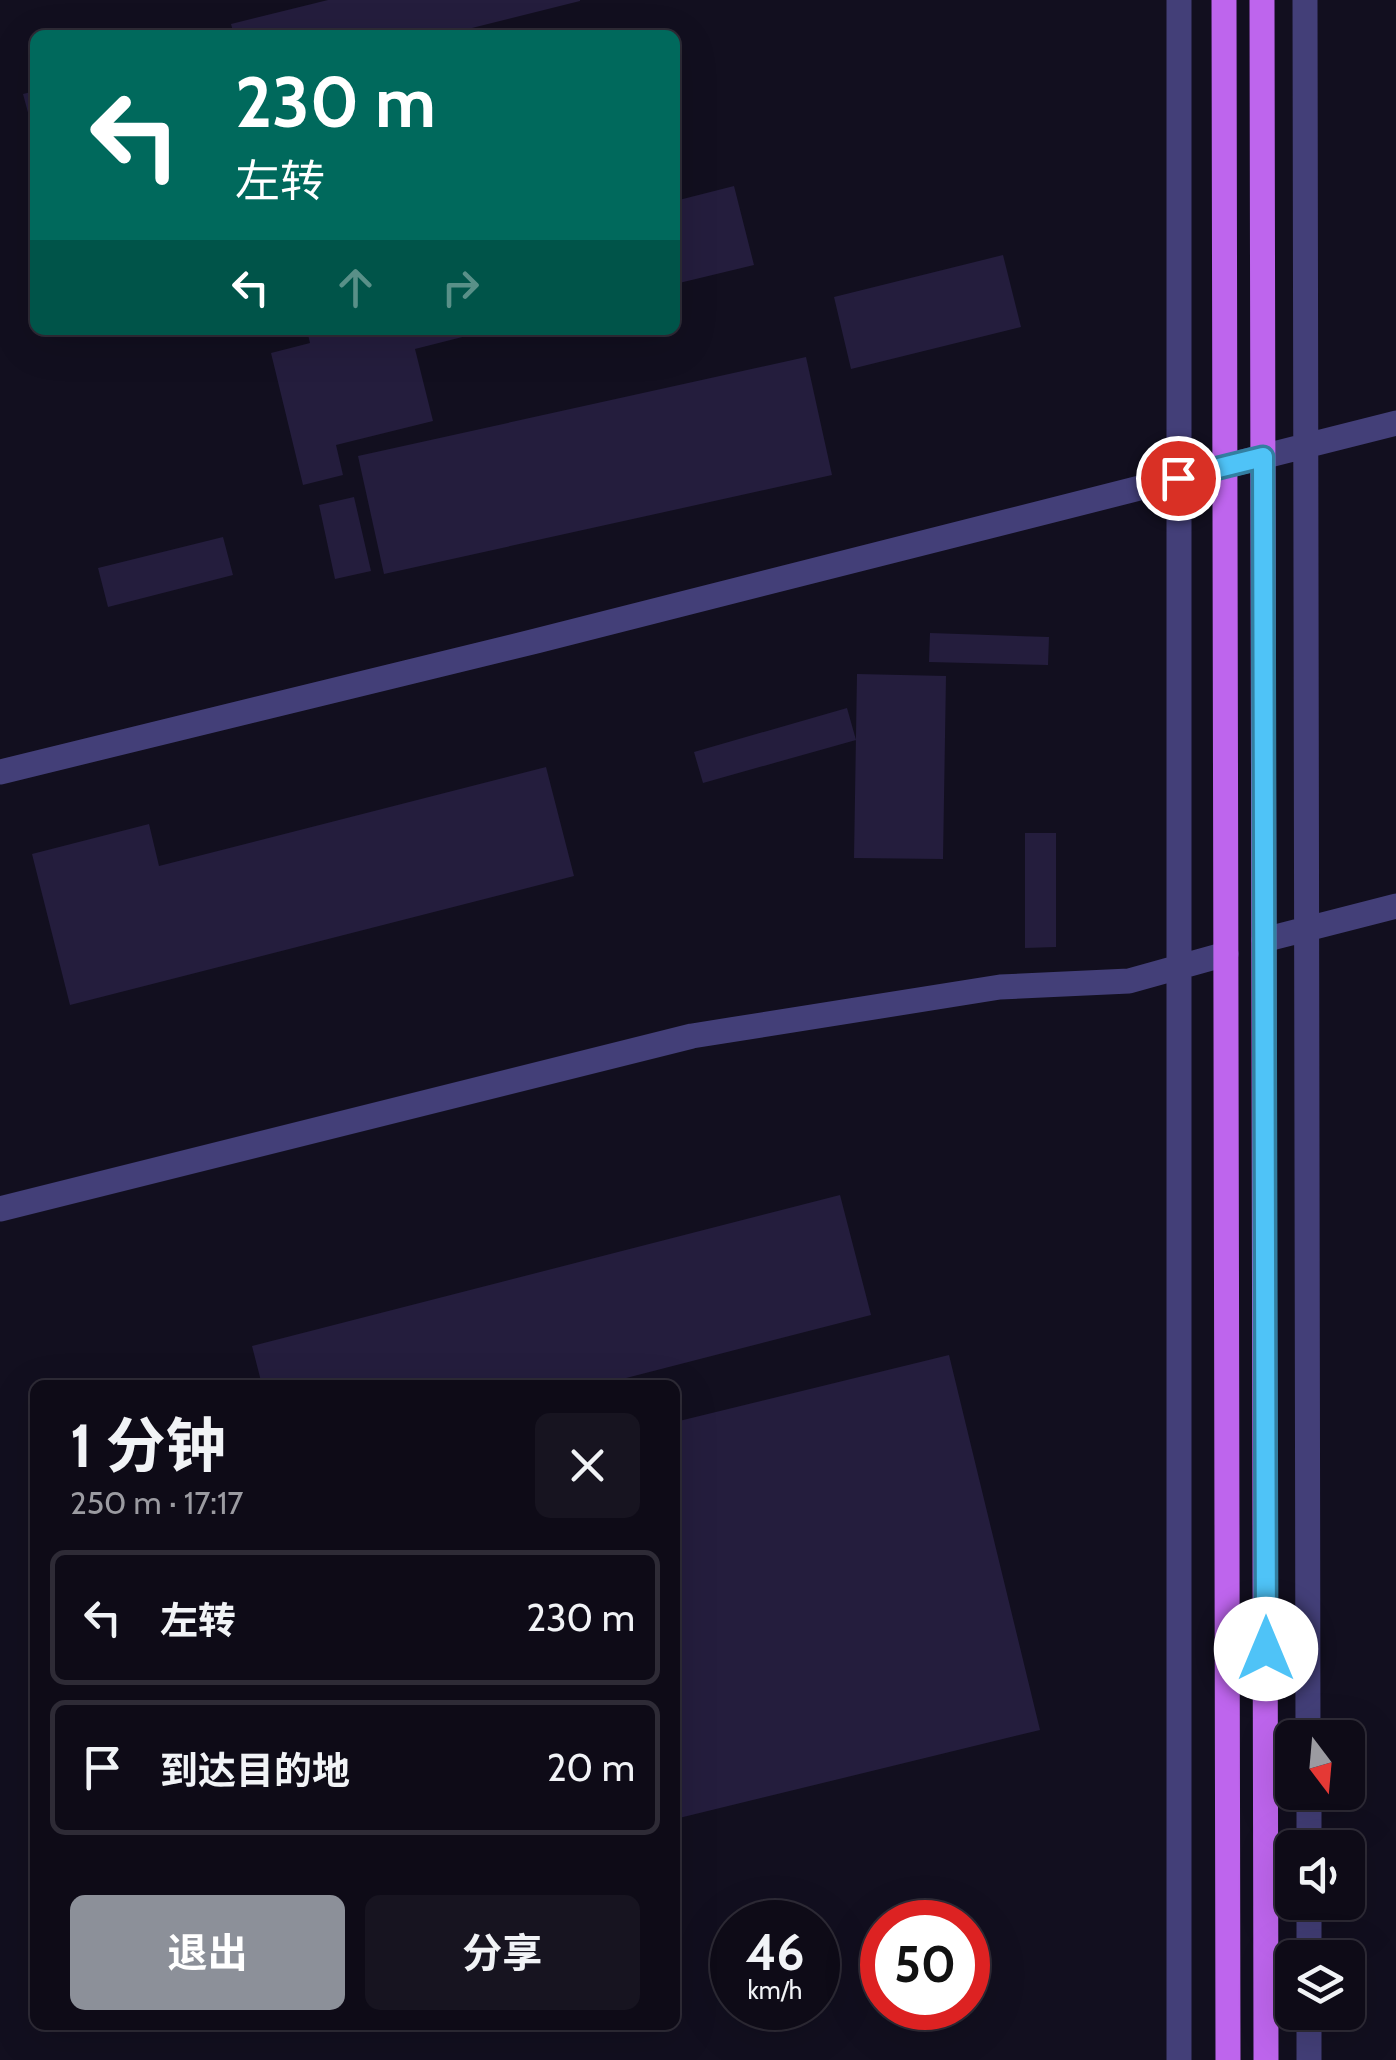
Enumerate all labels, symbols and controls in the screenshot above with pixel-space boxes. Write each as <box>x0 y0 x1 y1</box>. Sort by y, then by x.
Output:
text: 230 m <box>235 59 436 145</box>
icon: left <box>70 70 200 200</box>
text: 左转 <box>235 154 325 208</box>
icon: left <box>223 260 278 315</box>
icon: ahead <box>328 260 383 315</box>
icon: right <box>433 260 488 315</box>
pin <box>1136 436 1221 521</box>
icon: arrive <box>1151 451 1206 506</box>
text: 1 分钟 <box>70 1409 226 1482</box>
button: close <box>535 1413 640 1518</box>
text: 250 m · 17:17 <box>70 1483 243 1522</box>
icon: left <box>75 1590 130 1645</box>
text: 230 m <box>526 1594 635 1641</box>
text: 左转 <box>160 1597 236 1644</box>
position arrow <box>1214 1597 1318 1701</box>
north arrow <box>1275 1720 1365 1810</box>
map controls <box>1275 1720 1365 2030</box>
icon: arrive <box>75 1740 130 1795</box>
text: 20 m <box>547 1744 635 1791</box>
text: 到达目的地 <box>160 1747 350 1794</box>
button: sound <box>1275 1830 1365 1920</box>
button: 退出 <box>70 1895 345 2010</box>
button: 分享 <box>365 1895 640 2010</box>
speed limit sign: 50 <box>860 1900 990 2030</box>
text: 46 <box>745 1922 805 1983</box>
button: layers <box>1275 1940 1365 2030</box>
text: km/h <box>748 1975 802 2005</box>

